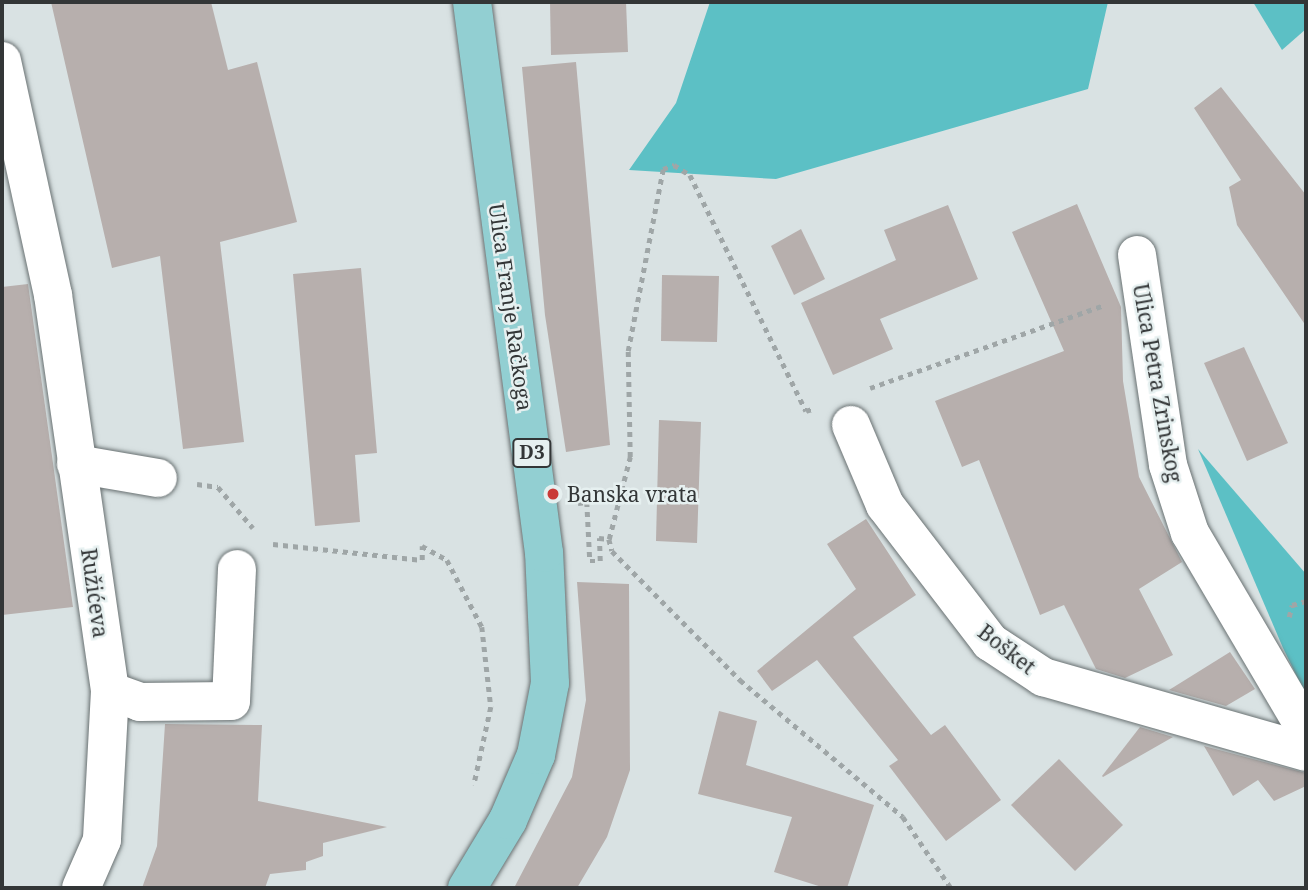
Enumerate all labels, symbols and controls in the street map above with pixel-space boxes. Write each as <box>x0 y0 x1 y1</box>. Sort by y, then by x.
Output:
street label: Ulica Franje Račkoga <box>484 202 538 412</box>
street label: Ulica Petra Zrinskog <box>1128 282 1188 484</box>
road number: D3 <box>511 437 553 468</box>
place label: Banska vrata <box>567 481 698 507</box>
marker: Banska vrata <box>545 486 561 502</box>
street label: Ružićeva <box>76 547 114 639</box>
street label: Bošket <box>973 619 1041 679</box>

